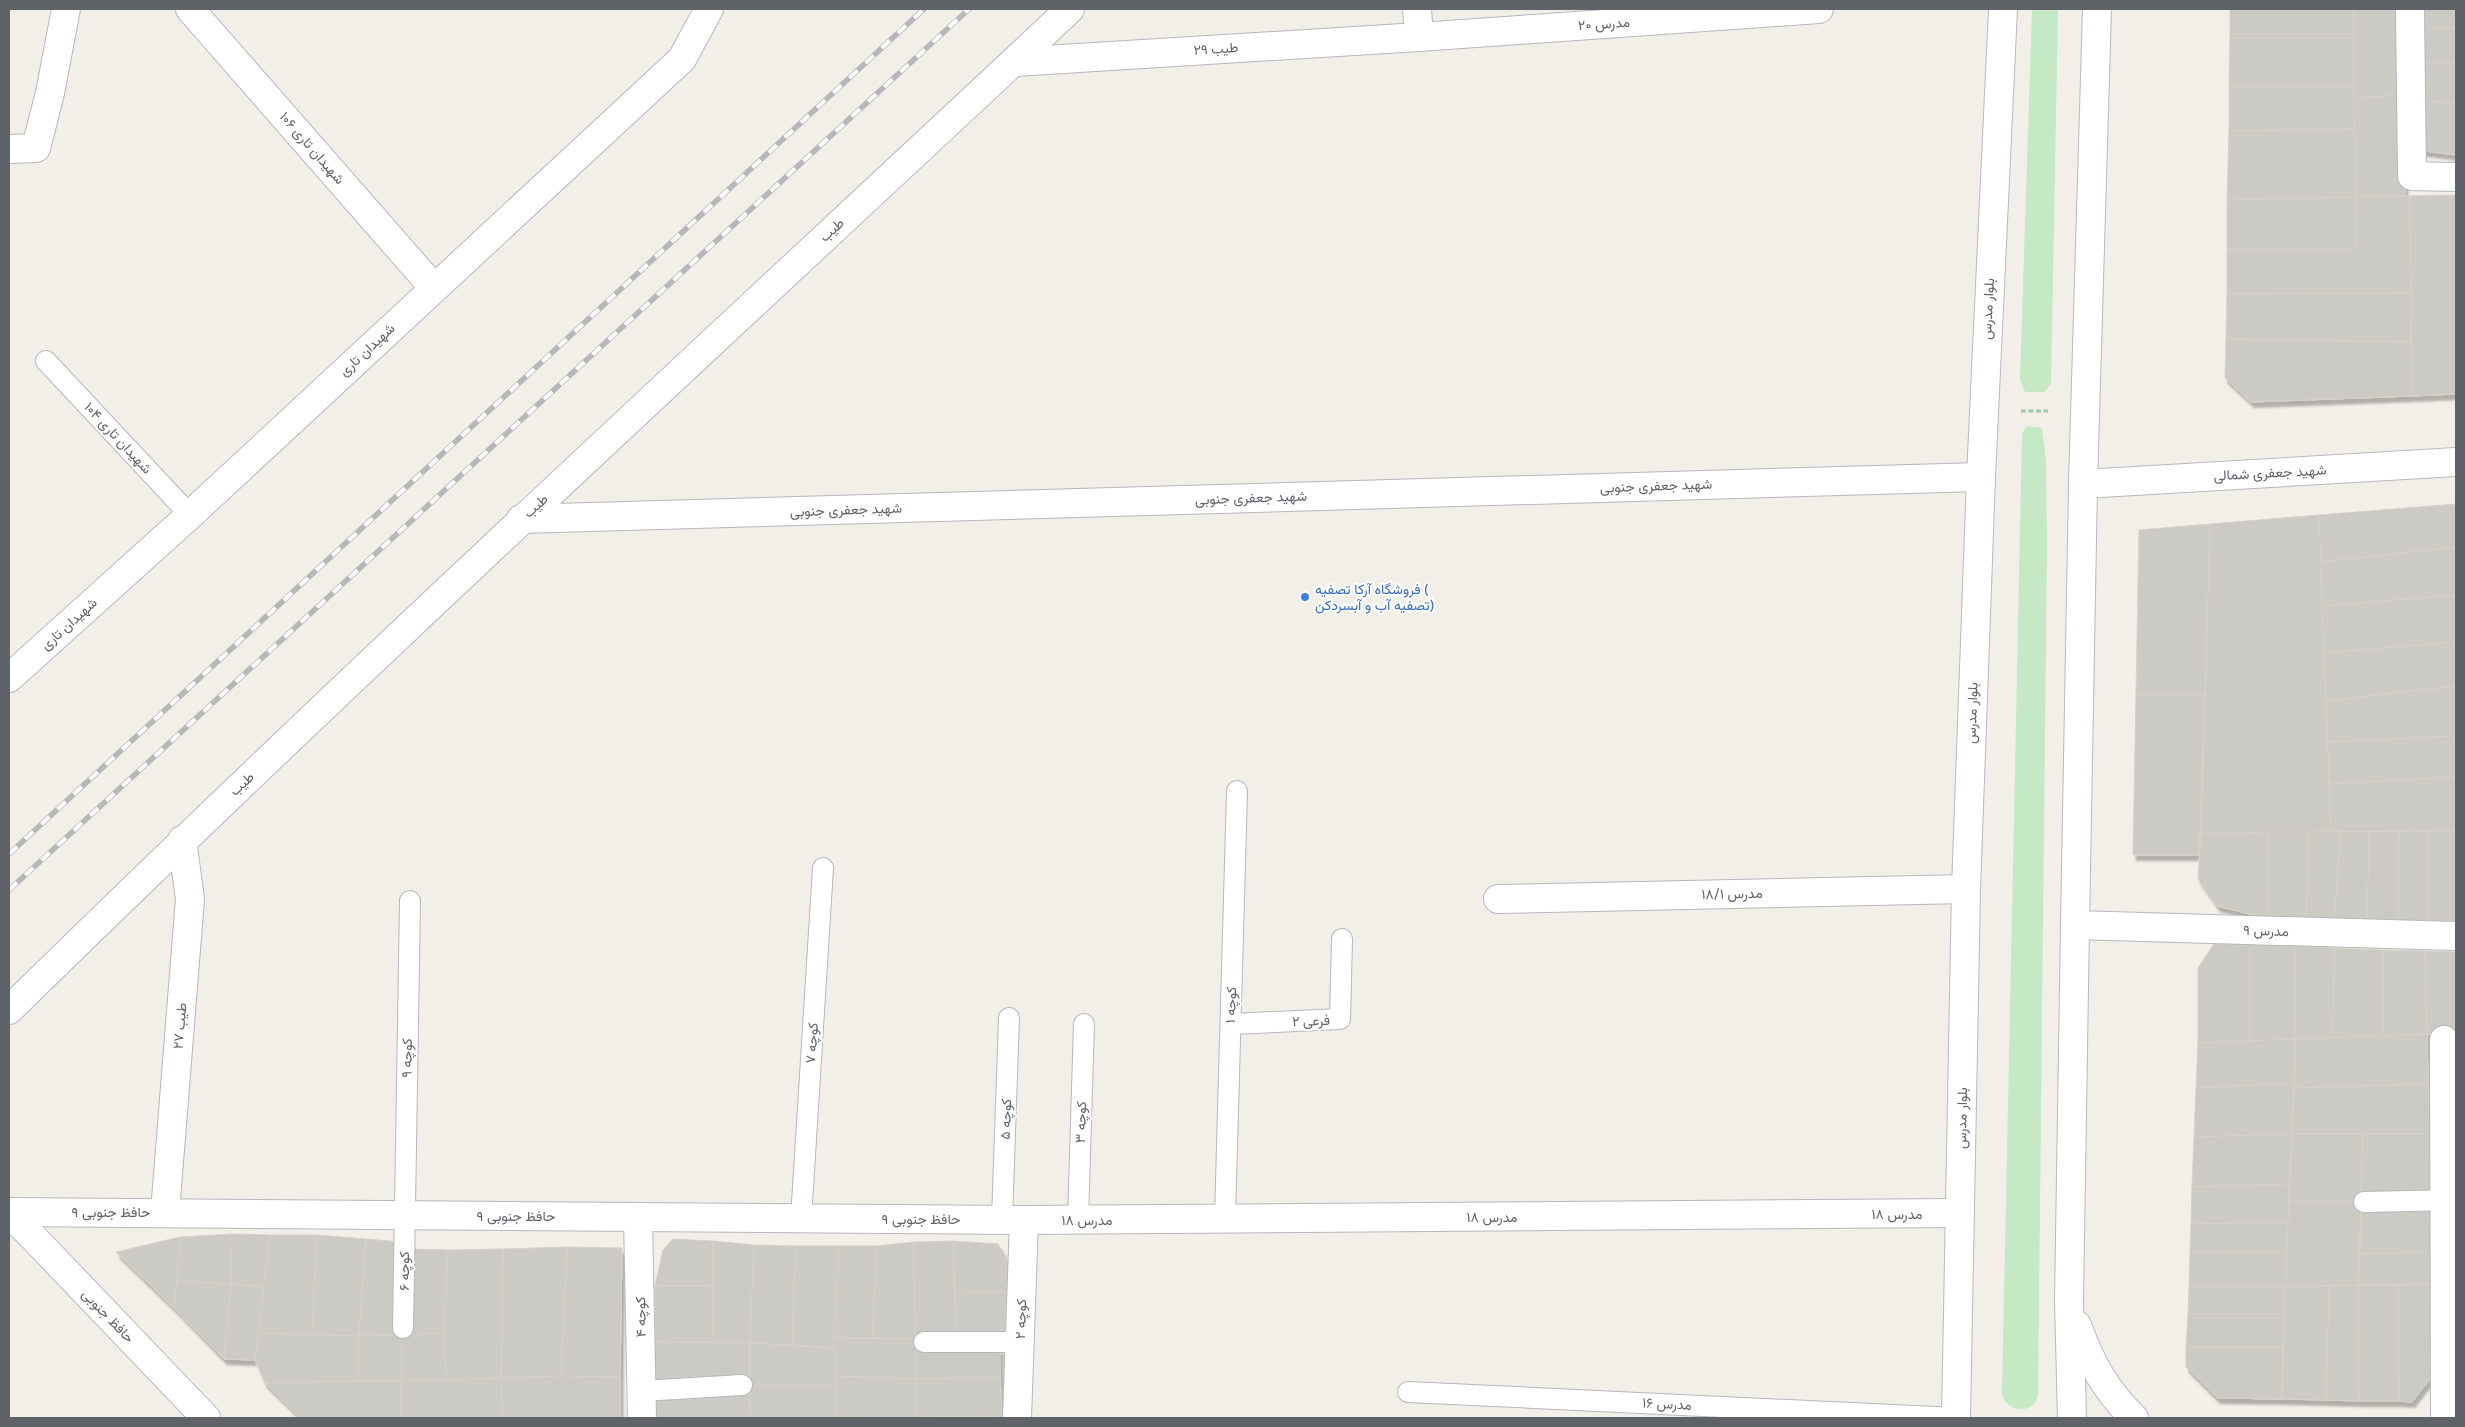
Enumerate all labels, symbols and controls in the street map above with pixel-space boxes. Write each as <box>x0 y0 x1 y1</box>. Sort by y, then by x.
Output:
street label: مدرس ۲۰ <box>1577 14 1631 34</box>
street label: طیب ۲۹ <box>1193 39 1239 59</box>
street label: شهیدان تاری ۱۰۶ <box>276 108 348 188</box>
street label: طیب <box>816 215 848 245</box>
street label: بلوار مدرس <box>1978 278 1998 340</box>
street label: شهیدان تاری <box>336 320 398 380</box>
street label: شهیدان تاری ۱۰۴ <box>81 399 155 477</box>
street label: شهید جعفری شمالی <box>2213 462 2327 484</box>
street label: شهید جعفری جنوبی <box>1600 476 1712 496</box>
street label: شهید جعفری جنوبی <box>1195 488 1307 508</box>
street label: طیب <box>520 491 552 521</box>
street label: شهید جعفری جنوبی <box>790 500 902 520</box>
place label: فروشگاه آرکا تصفیه ( تصفیه آب و آبسردکن) <box>1315 581 1434 614</box>
marker: فروشگاه آرکا تصفیه ( تصفیه آب و آبسردکن) <box>1299 591 1311 603</box>
street label: شهیدان تاری <box>37 594 101 654</box>
street label: بلوار مدرس <box>1962 682 1982 744</box>
street label: طیب <box>226 769 258 799</box>
street label: مدرس ۱۸/۱ <box>1701 885 1763 903</box>
street label: مدرس ۹ <box>2243 922 2289 940</box>
street label: کوچه ۱ <box>1222 986 1241 1024</box>
street label: طیب ۲۷ <box>170 1002 190 1050</box>
street label: فرعی ۲ <box>1292 1012 1330 1030</box>
street label: کوچه ۷ <box>802 1022 823 1064</box>
street label: کوچه ۹ <box>398 1038 417 1078</box>
street label: بلوار مدرس <box>1953 1087 1971 1149</box>
street label: کوچه ۵ <box>997 1098 1016 1140</box>
street label: کوچه ۳ <box>1072 1101 1091 1143</box>
street label: حافظ جنوبی ۹ <box>72 1204 151 1221</box>
street label: مدرس ۱۸ <box>1871 1206 1923 1223</box>
street label: حافظ جنوبی ۹ <box>477 1208 556 1225</box>
street label: مدرس ۱۸ <box>1466 1209 1518 1226</box>
street label: حافظ جنوبی ۹ <box>882 1211 961 1228</box>
street label: مدرس ۱۸ <box>1061 1212 1113 1229</box>
street label: کوچه ۶ <box>396 1251 414 1291</box>
street label: حافظ جنوبی <box>78 1285 138 1347</box>
street label: کوچه ۴ <box>632 1296 651 1338</box>
street label: کوچه ۲ <box>1012 1299 1031 1339</box>
street label: مدرس ۱۶ <box>1642 1394 1692 1414</box>

